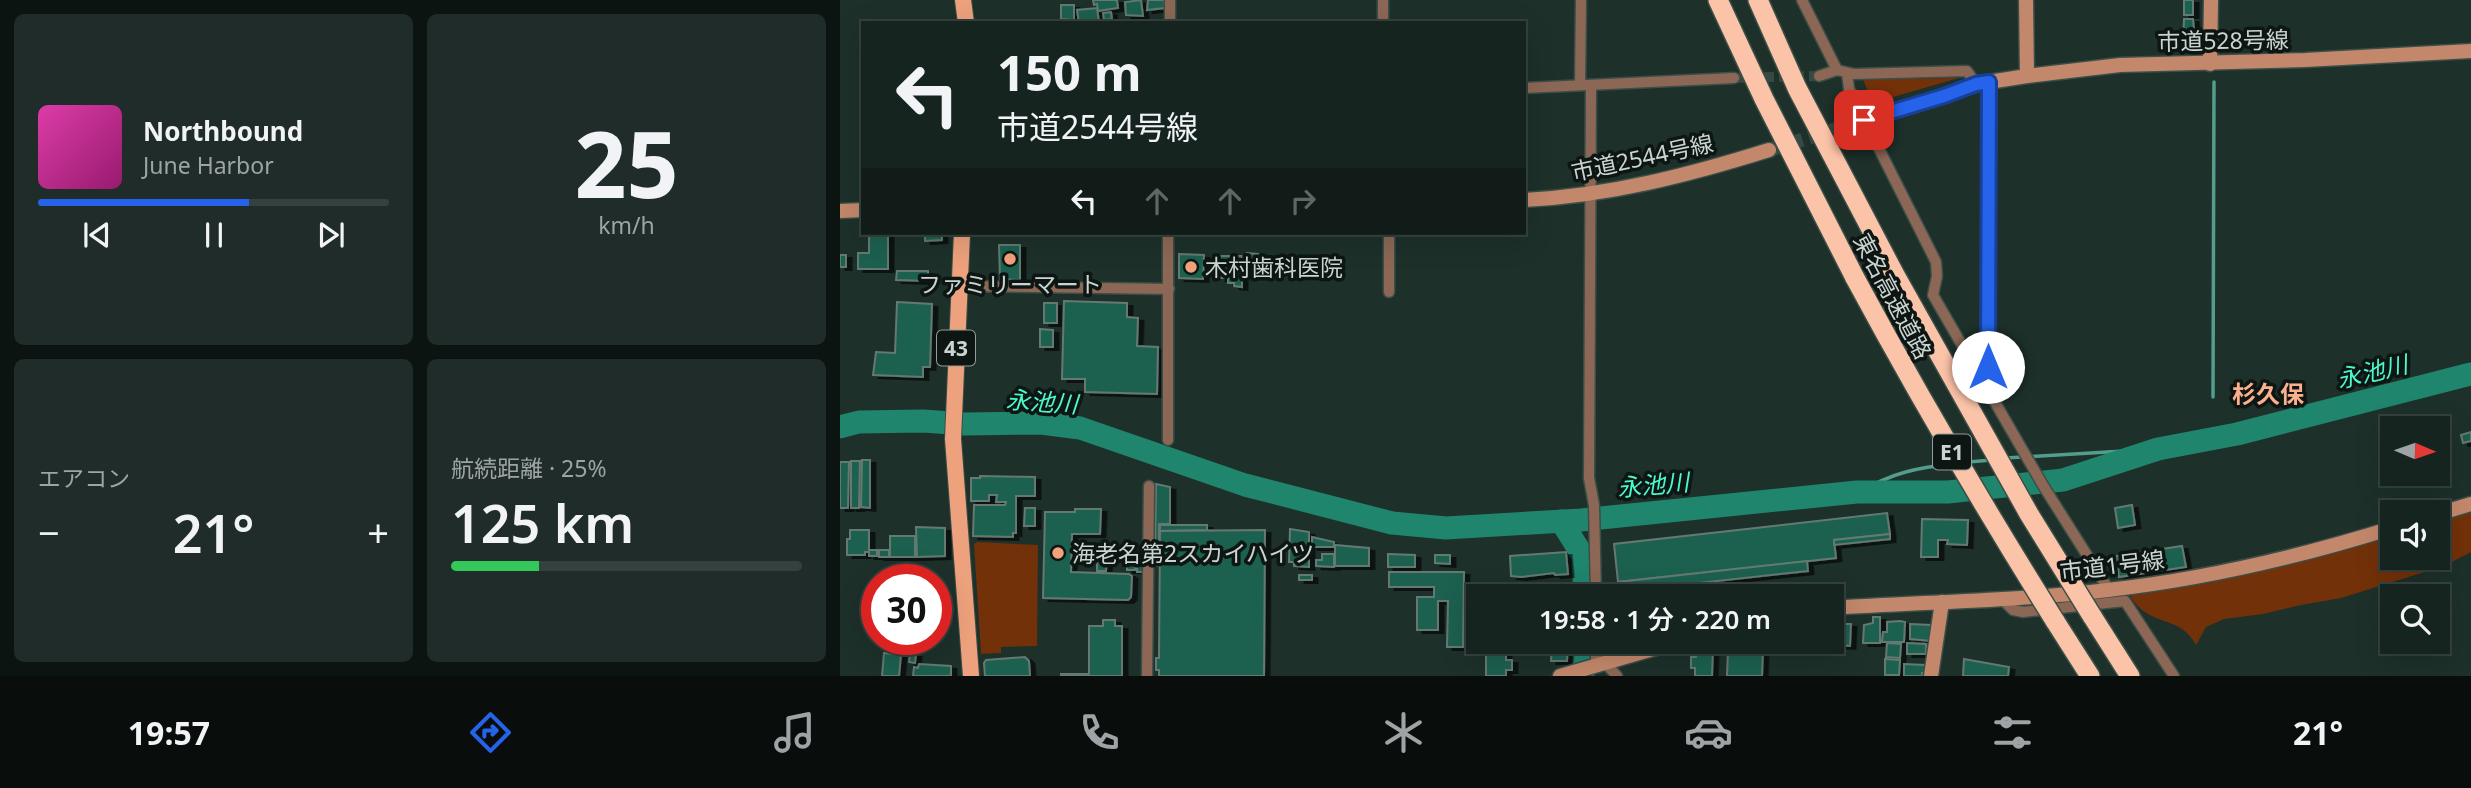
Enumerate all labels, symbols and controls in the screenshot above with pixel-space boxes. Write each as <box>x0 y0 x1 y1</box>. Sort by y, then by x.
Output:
street label: 市道528号線 <box>2157 23 2289 57</box>
text: 150 m <box>997 39 1142 105</box>
icon: left <box>882 49 973 140</box>
pin <box>1834 90 1894 150</box>
text: 25 <box>574 101 679 225</box>
icon: arrive <box>1845 101 1883 139</box>
text: 市道2544号線 <box>997 105 1198 148</box>
text: Northbound <box>143 113 303 149</box>
street label: 市道2544号線 <box>1568 126 1716 188</box>
text: June Harbor <box>143 149 274 181</box>
icon: left <box>1065 182 1103 220</box>
icon: ahead <box>1138 182 1176 220</box>
icon: ahead <box>1211 182 1249 220</box>
icon: right <box>1284 182 1322 220</box>
text: km/h <box>598 209 655 241</box>
icon: previous <box>78 216 116 254</box>
icon: pause <box>195 216 233 254</box>
icon: next <box>312 216 350 254</box>
street label: 東名高速道路 <box>1846 228 1940 364</box>
marker: ファミリーマート <box>1002 251 1018 267</box>
place label: 木村歯科医院 <box>1205 251 1343 283</box>
marker: 木村歯科医院 <box>1183 259 1199 275</box>
place label: ファミリーマート <box>918 268 1102 300</box>
road number: 43 <box>937 330 975 366</box>
position arrow <box>1951 330 2025 404</box>
water label: 永池川 <box>2333 346 2414 395</box>
district label: 杉久保 <box>2232 377 2304 410</box>
water label: 永池川 <box>1005 382 1082 420</box>
north arrow <box>2380 416 2450 486</box>
map controls <box>2380 416 2450 654</box>
road number: E1 <box>1933 434 1971 470</box>
text: 航続距離 · 25% <box>451 452 607 484</box>
text: エアコン <box>38 462 130 494</box>
water label: 永池川 <box>1616 464 1693 504</box>
text: 125 km <box>451 487 634 558</box>
text: 21° <box>173 497 254 568</box>
button: sound <box>2380 500 2450 570</box>
text: − <box>38 506 60 558</box>
text: + <box>367 506 389 558</box>
place label: 海老名第2スカイハイツ <box>1072 537 1314 569</box>
street label: 市道1号線 <box>2058 543 2166 587</box>
marker: 海老名第2スカイハイツ <box>1050 545 1066 561</box>
speed limit sign: 30 <box>861 564 952 655</box>
button: search <box>2380 584 2450 654</box>
text: 19:58 · 1 分 · 220 m <box>1539 601 1771 637</box>
icon: directions <box>466 708 515 757</box>
icon: music <box>770 708 819 757</box>
icon: phone <box>1075 708 1124 757</box>
icon: climate <box>1379 708 1428 757</box>
icon: car <box>1684 708 1733 757</box>
icon: filters <box>1988 708 2037 757</box>
text: 19:57 <box>128 711 210 754</box>
text: 21° <box>2293 711 2343 754</box>

